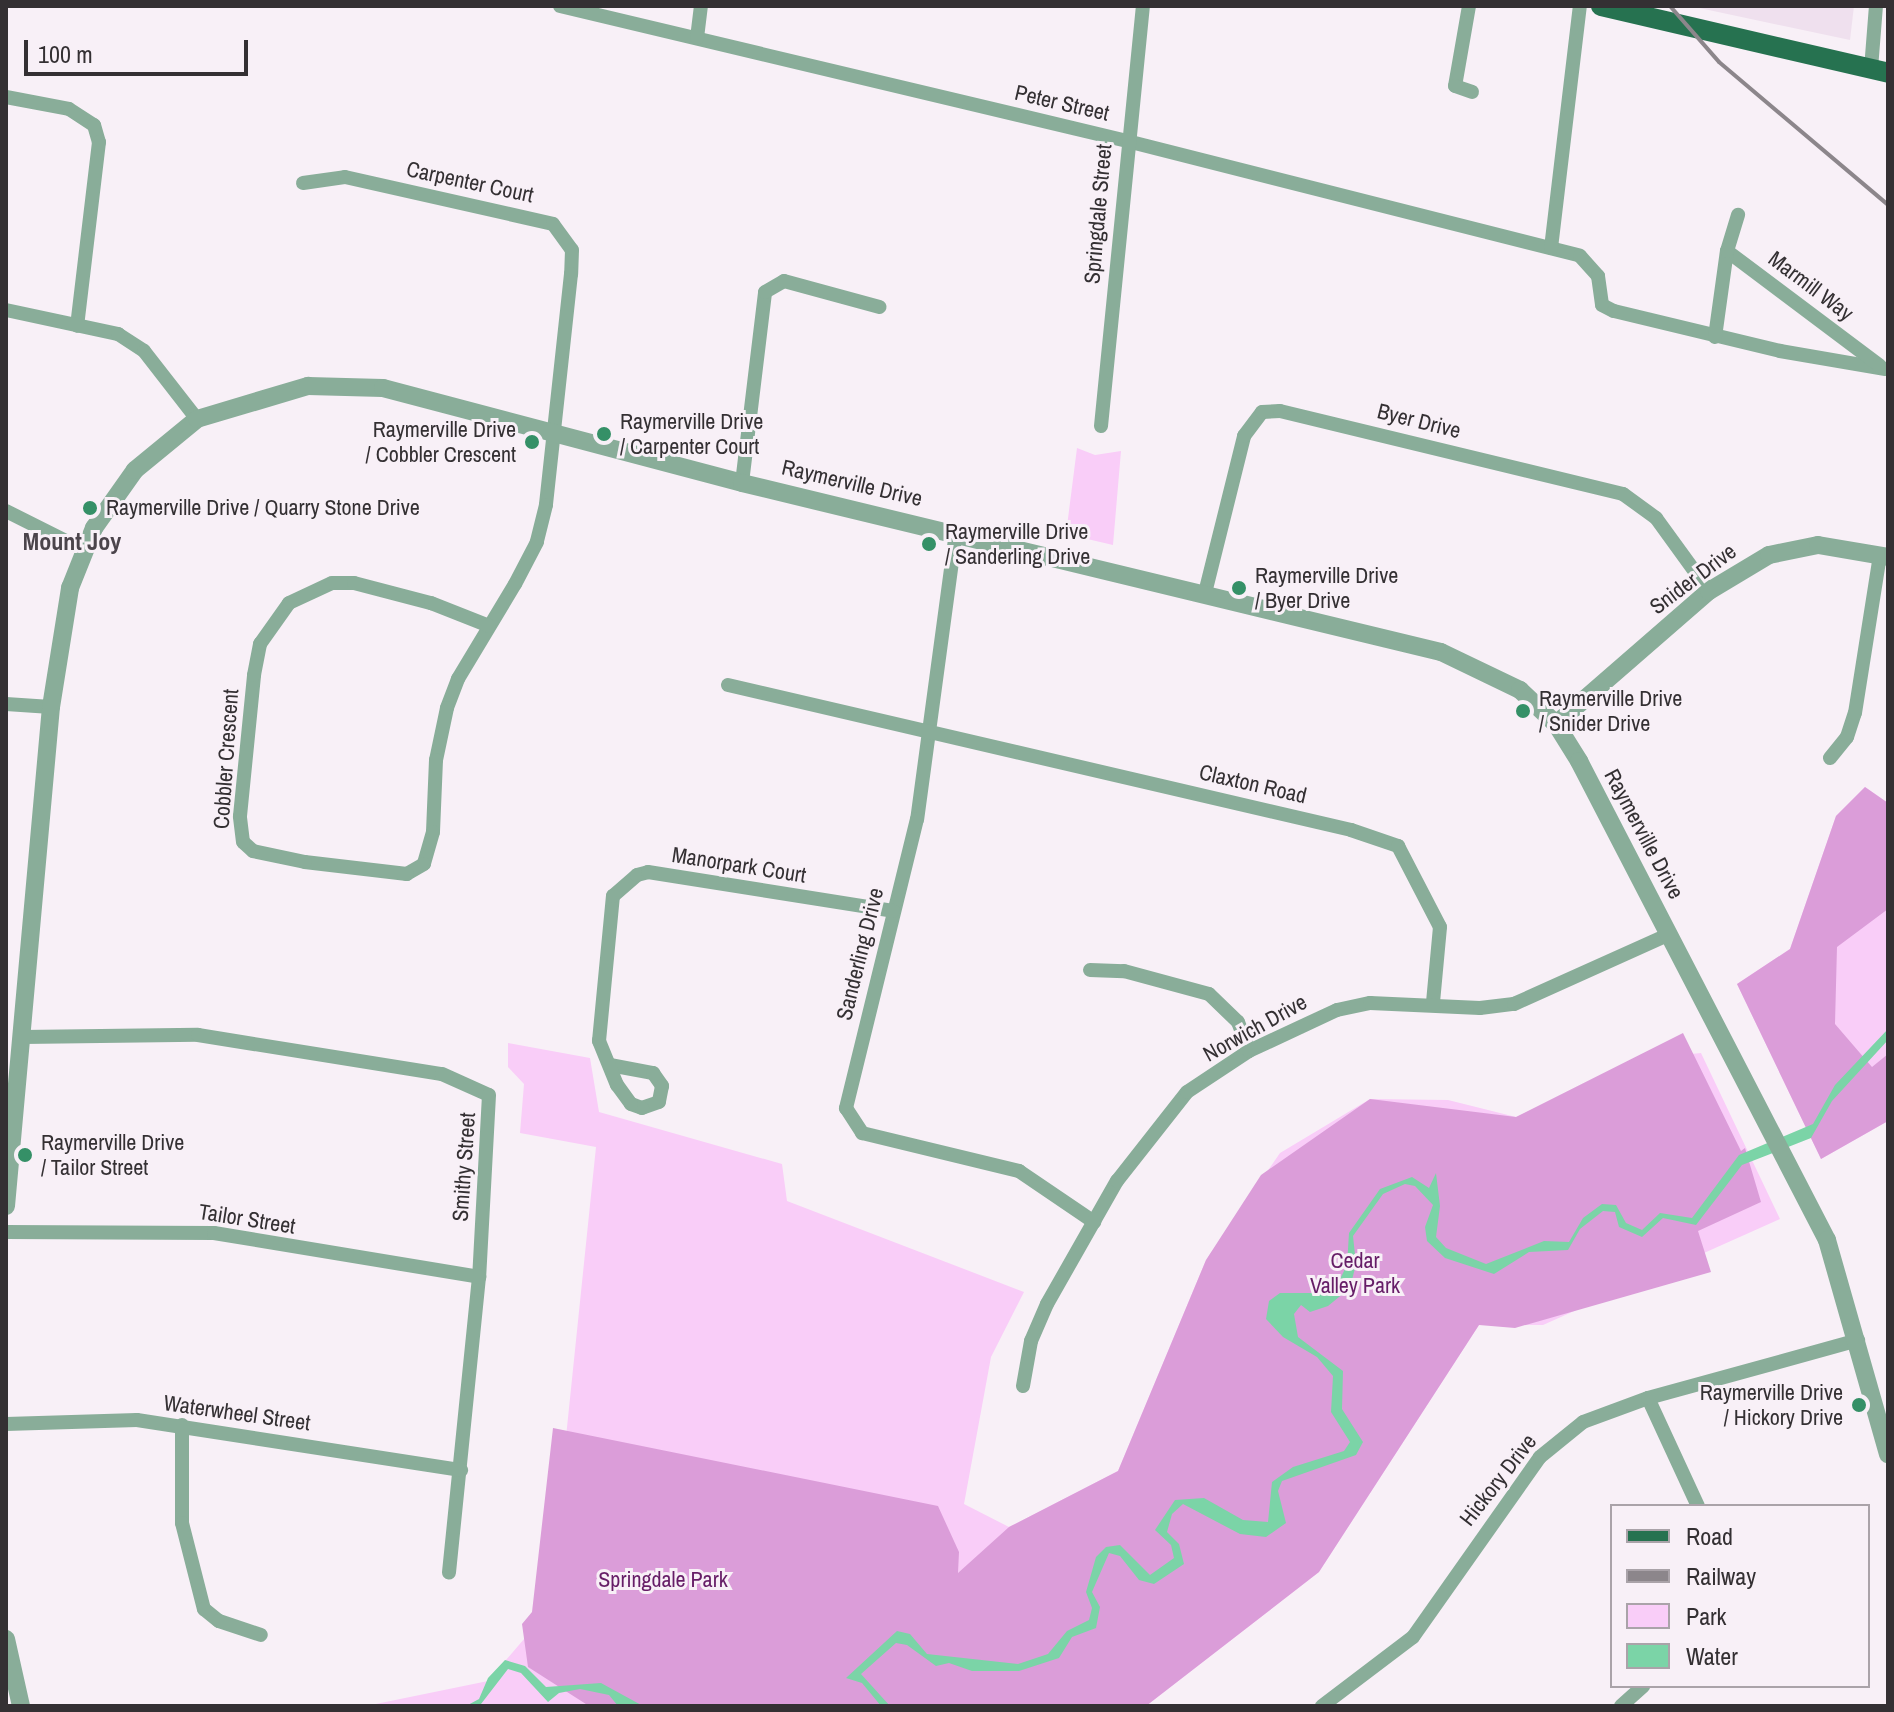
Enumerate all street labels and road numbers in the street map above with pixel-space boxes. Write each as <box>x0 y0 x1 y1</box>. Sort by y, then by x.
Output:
street label: Peter Street <box>1012 79 1112 127</box>
street label: Springdale Street <box>1079 143 1117 285</box>
street label: Carpenter Court <box>404 156 536 208</box>
street label: Marmill Way <box>1763 246 1859 326</box>
street label: Byer Drive <box>1374 398 1464 444</box>
street label: Raymerville Drive <box>779 454 925 512</box>
street label: Snider Drive <box>1645 538 1741 620</box>
street label: Cobbler Crescent <box>208 688 244 830</box>
street label: Claxton Road <box>1197 759 1309 809</box>
street label: Raymerville Drive <box>1599 765 1689 903</box>
street label: Manorpark Court <box>670 841 808 889</box>
street label: Sanderling Drive <box>831 885 889 1023</box>
street label: Norwich Drive <box>1199 989 1311 1067</box>
street label: Smithy Street <box>447 1112 481 1222</box>
street label: Tailor Street <box>197 1198 297 1240</box>
street label: Waterwheel Street <box>162 1390 312 1436</box>
street label: Hickory Drive <box>1454 1429 1542 1531</box>

